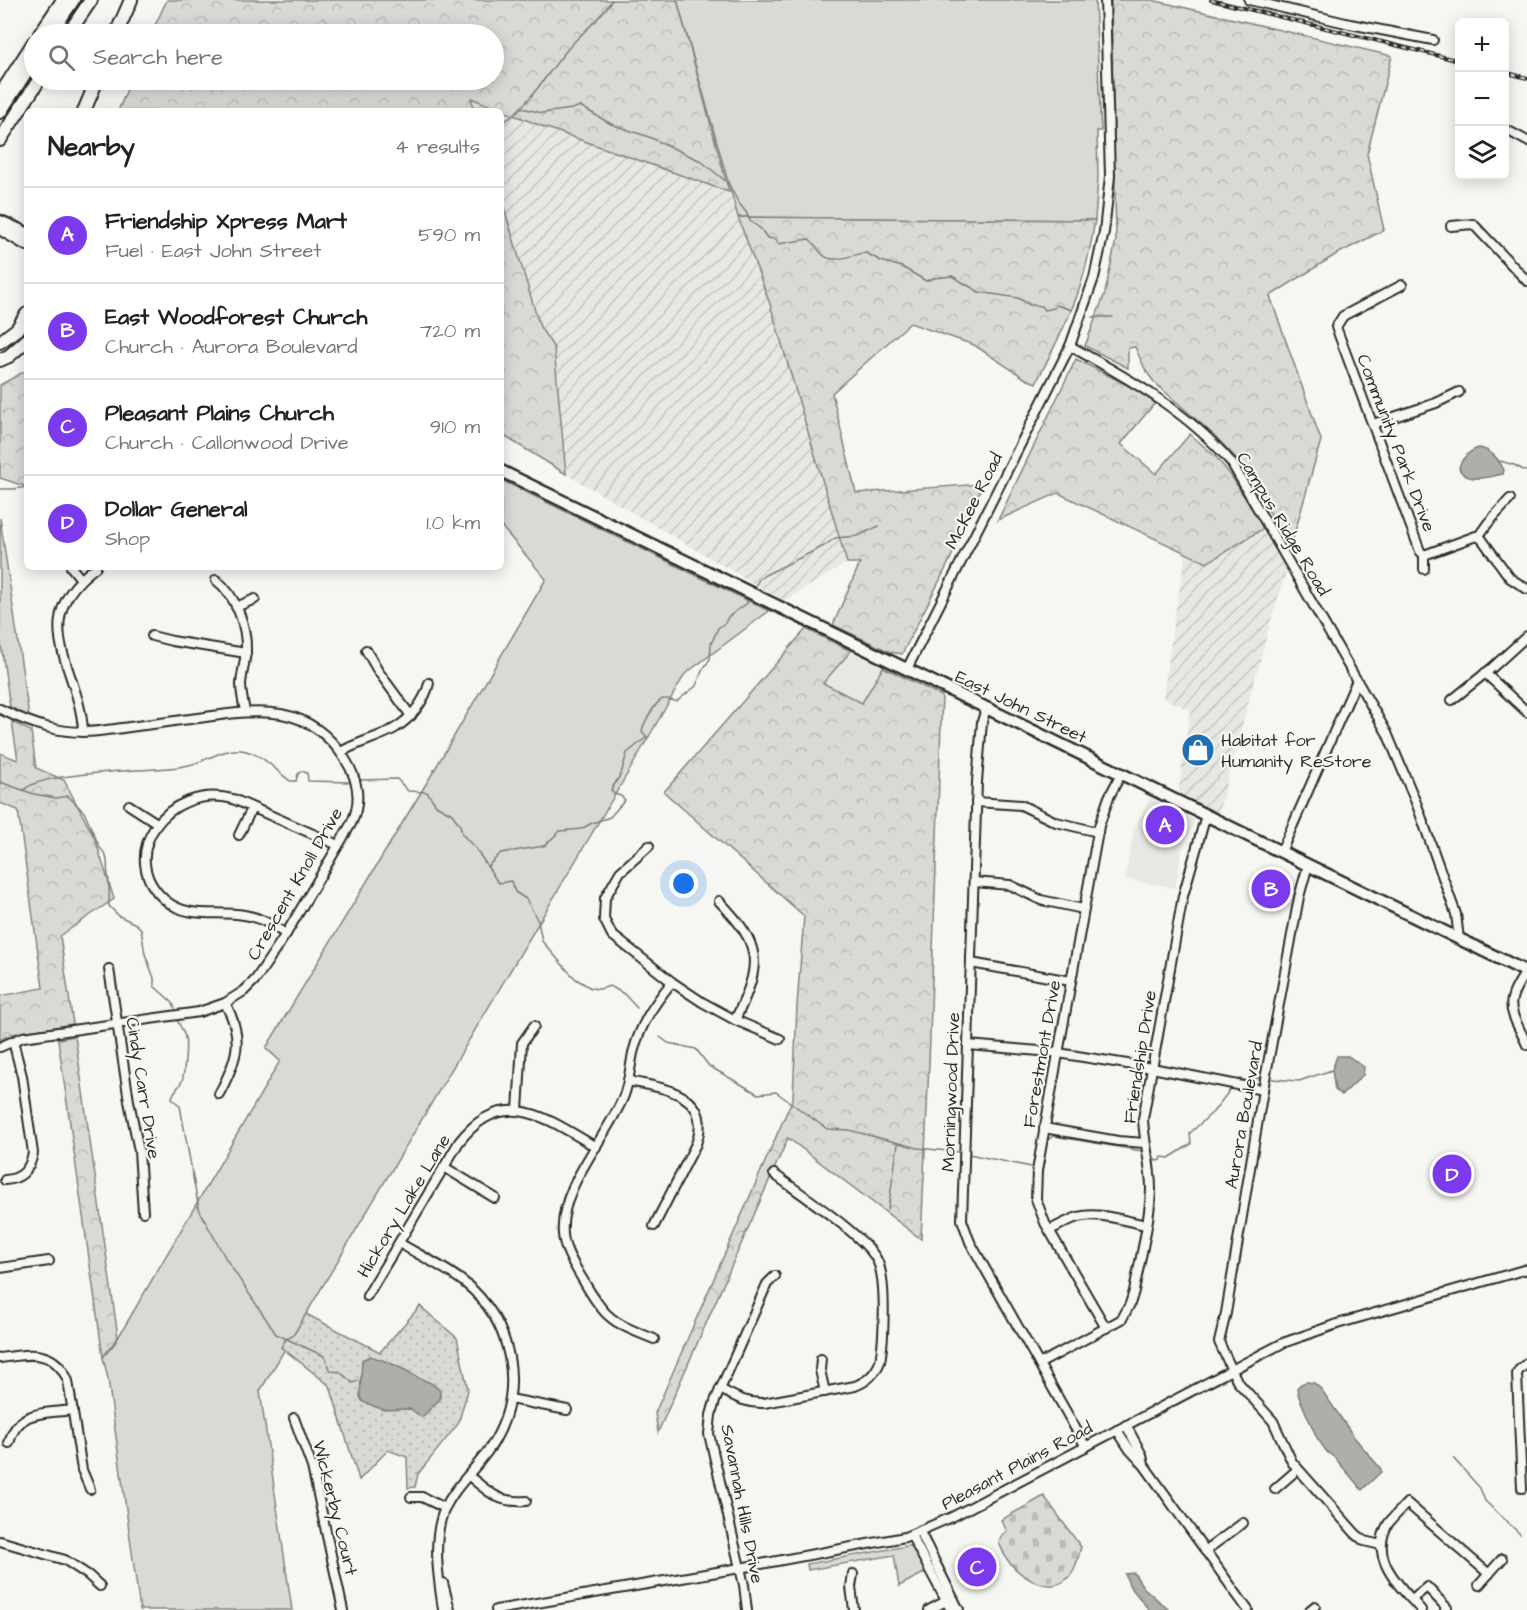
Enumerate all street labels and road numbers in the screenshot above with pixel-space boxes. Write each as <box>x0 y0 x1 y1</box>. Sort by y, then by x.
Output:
street label: Community Park Drive <box>1350 351 1442 536</box>
street label: Campus Ridge Road <box>1229 447 1336 601</box>
street label: McKee Road <box>939 448 1009 554</box>
street label: East John Street <box>951 664 1092 750</box>
street label: Crescent Knoll Drive <box>241 803 349 965</box>
street label: Forestmont Drive <box>1017 978 1067 1130</box>
street label: Friendship Drive <box>1117 988 1163 1125</box>
street label: Morningwood Drive <box>936 1012 967 1172</box>
street label: Cindy Carr Drive <box>118 1015 167 1161</box>
street label: Aurora Boulevard <box>1219 1039 1269 1191</box>
street label: Hickory Lake Lane <box>351 1129 458 1283</box>
street label: Pleasant Plains Road <box>937 1416 1097 1516</box>
street label: Savannah Hills Drive <box>714 1422 770 1586</box>
street label: Wickerby Court <box>305 1438 364 1579</box>

